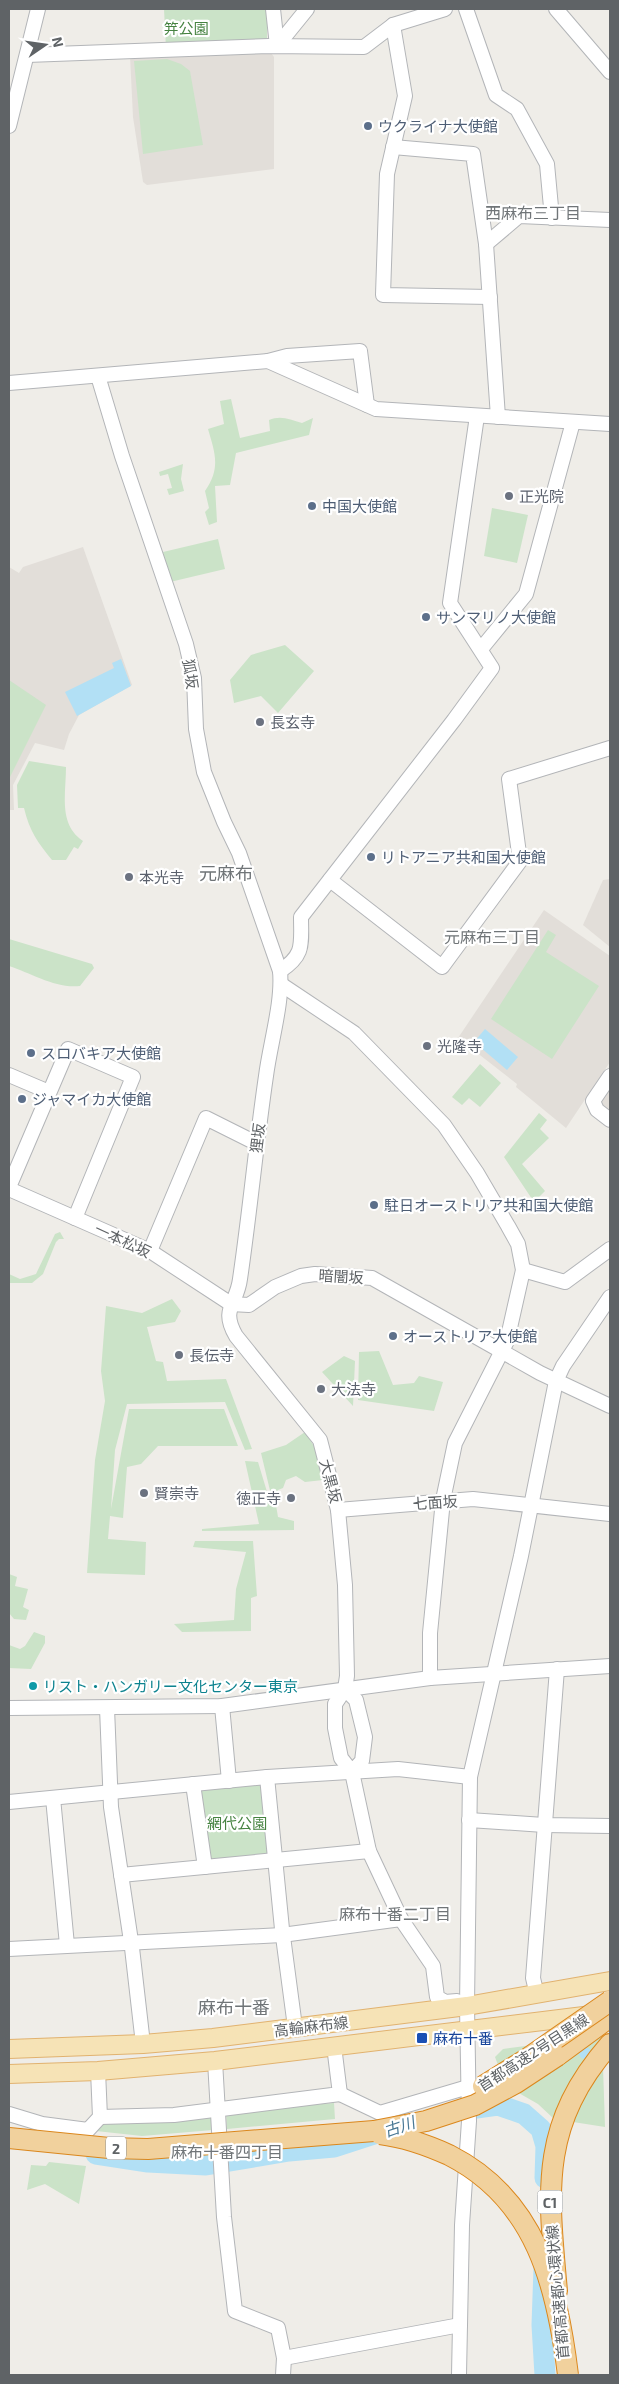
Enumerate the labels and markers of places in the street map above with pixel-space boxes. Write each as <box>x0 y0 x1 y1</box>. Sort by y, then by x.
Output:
place label: ウクライナ大使館 <box>378 117 498 135</box>
marker: ウクライナ大使館 <box>362 120 374 132</box>
place label: 正光院 <box>519 487 564 505</box>
marker: 正光院 <box>503 490 515 502</box>
place label: 中国大使館 <box>322 497 397 515</box>
marker: 中国大使館 <box>306 500 318 512</box>
place label: サンマリノ大使館 <box>436 608 556 626</box>
marker: サンマリノ大使館 <box>420 611 432 623</box>
place label: 長玄寺 <box>270 713 315 731</box>
marker: 長玄寺 <box>254 716 266 728</box>
place label: リトアニア共和国大使館 <box>381 848 546 866</box>
marker: リトアニア共和国大使館 <box>365 851 377 863</box>
place label: 本光寺 <box>139 868 184 886</box>
marker: 本光寺 <box>123 871 135 883</box>
place label: 光隆寺 <box>437 1037 482 1055</box>
marker: 光隆寺 <box>421 1040 433 1052</box>
place label: スロバキア大使館 <box>41 1044 161 1062</box>
marker: スロバキア大使館 <box>25 1047 37 1059</box>
place label: ジャマイカ大使館 <box>32 1090 151 1108</box>
marker: ジャマイカ大使館 <box>16 1093 28 1105</box>
place label: 駐日オーストリア共和国大使館 <box>384 1196 593 1214</box>
marker: 駐日オーストリア共和国大使館 <box>368 1199 380 1211</box>
place label: オーストリア大使館 <box>403 1327 537 1345</box>
marker: オーストリア大使館 <box>387 1330 399 1342</box>
place label: 長伝寺 <box>189 1346 234 1364</box>
marker: 長伝寺 <box>173 1349 185 1361</box>
place label: 大法寺 <box>331 1380 376 1398</box>
marker: 大法寺 <box>315 1383 327 1395</box>
place label: 賢崇寺 <box>154 1484 199 1502</box>
marker: 賢崇寺 <box>138 1487 150 1499</box>
place label: 徳正寺 <box>236 1489 281 1507</box>
marker: 徳正寺 <box>285 1492 297 1504</box>
place label: リスト・ハンガリー文化センター東京 <box>43 1677 298 1695</box>
marker: リスト・ハンガリー文化センター東京 <box>27 1680 39 1692</box>
place label: 麻布十番 <box>433 2029 493 2047</box>
marker: 麻布十番 <box>415 2031 429 2045</box>

